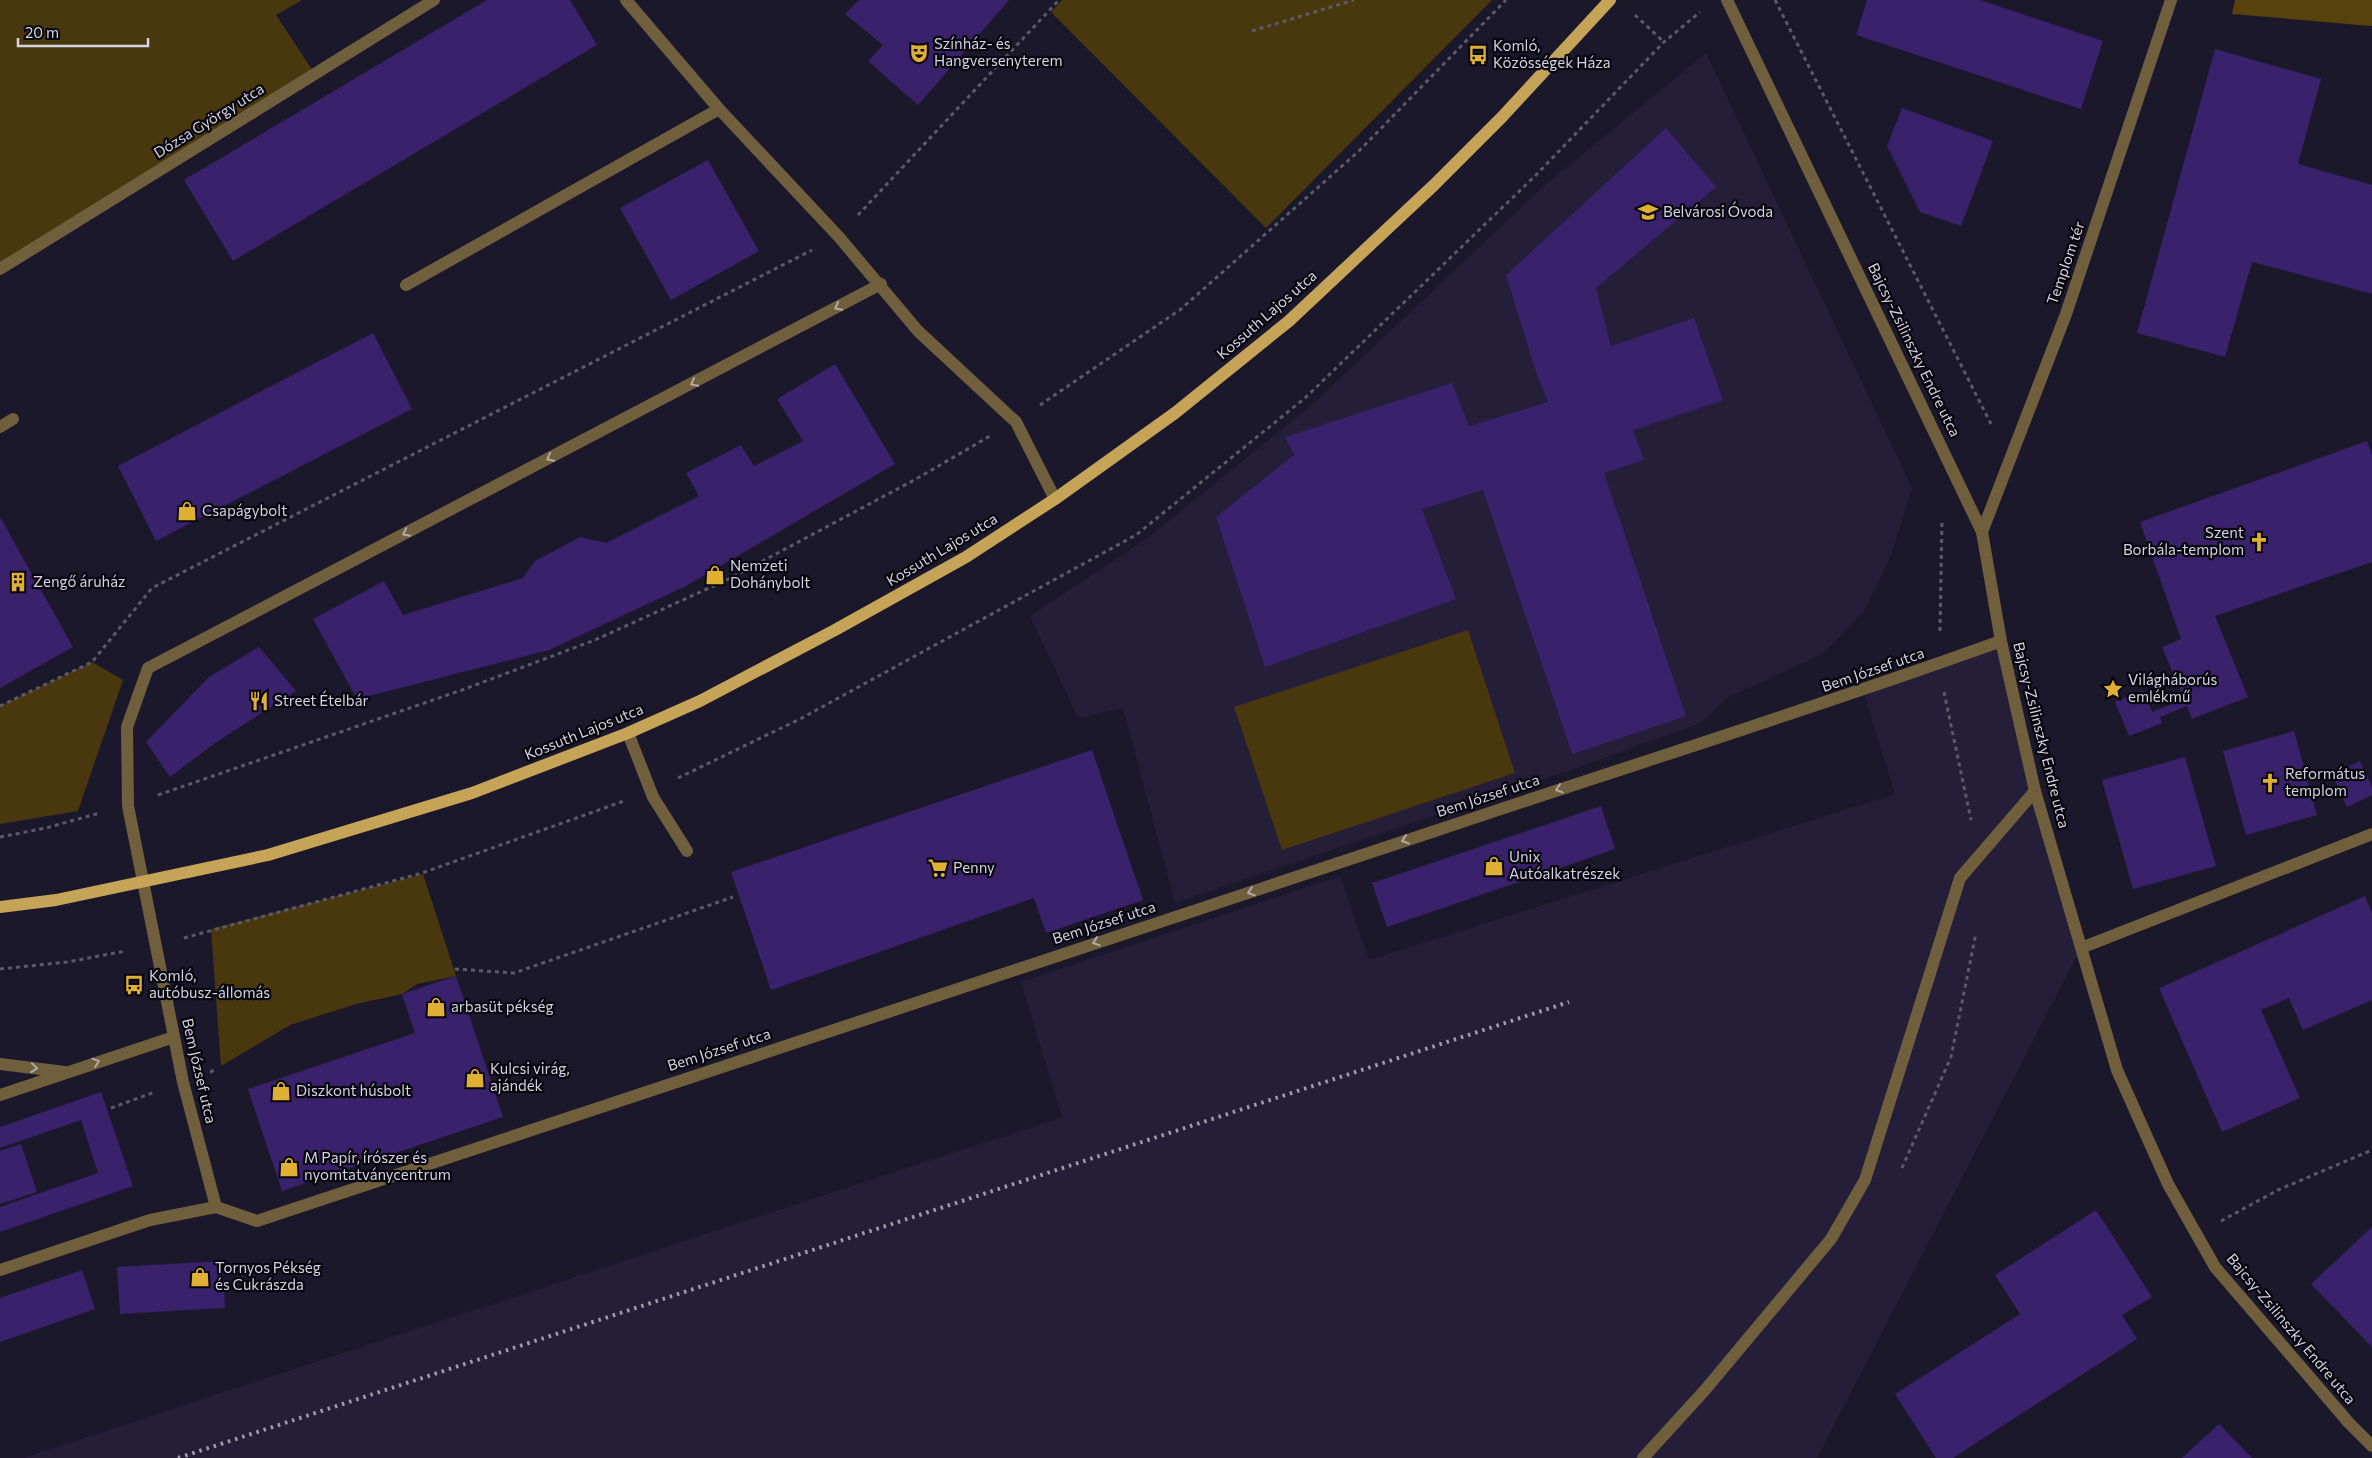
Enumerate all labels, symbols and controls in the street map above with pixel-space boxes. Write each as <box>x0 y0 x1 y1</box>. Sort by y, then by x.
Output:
scale bar <box>18 15 148 47</box>
text: 20 m <box>25 23 59 41</box>
place label: Színház- és Hangversenyterem <box>934 34 1063 69</box>
place label: Komló, Közösségek Háza <box>1493 36 1610 71</box>
theatre icon: Színház- és Hangversenyterem <box>908 42 930 64</box>
bus stop icon: Komló, Közösségek Háza <box>1467 44 1489 66</box>
street label: Dózsa György utca <box>150 79 267 161</box>
school or university icon: Belvárosi Óvoda <box>1637 201 1659 223</box>
place label: Belvárosi Óvoda <box>1663 201 1773 220</box>
street label: Templom tér <box>2042 219 2088 307</box>
street label: Bajcsy-Zsilinszky Endre utca <box>1865 260 1965 439</box>
street label: Kossuth Lajos utca <box>1213 266 1320 363</box>
one-way arrow <box>834 301 843 311</box>
one-way arrow <box>690 377 699 387</box>
one-way arrow <box>546 452 555 462</box>
shop icon: Csapágybolt <box>176 500 198 522</box>
place label: Csapágybolt <box>202 501 287 519</box>
street label: Kossuth Lajos utca <box>883 509 1000 589</box>
place label: Szent Borbála-templom <box>2123 523 2244 558</box>
one-way arrow <box>402 527 411 537</box>
church icon: Szent Borbála-templom <box>2248 531 2270 553</box>
place label: Nemzeti Dohánybolt <box>730 556 810 591</box>
shop icon: Nemzeti Dohánybolt <box>704 564 726 586</box>
building icon: Zengő áruház <box>7 571 29 593</box>
place label: Zengő áruház <box>33 572 125 590</box>
street label: Bajcsy-Zsilinszky Endre utca <box>2010 640 2074 830</box>
street label: Bem József utca <box>1819 643 1926 695</box>
place label: Világháborús emlékmű <box>2128 670 2217 705</box>
place icon: Világháborús emlékmű <box>2102 678 2124 700</box>
restaurant icon: Street Ételbár <box>248 690 270 712</box>
place label: Street Ételbár <box>274 690 368 709</box>
street label: Kossuth Lajos utca <box>522 699 646 763</box>
place label: Református templom <box>2285 764 2365 799</box>
street label: Bem József utca <box>1434 770 1542 820</box>
church icon: Református templom <box>2259 772 2281 794</box>
one-way arrow <box>1555 783 1564 793</box>
one-way arrow <box>1401 835 1410 845</box>
place label: Unix Autóalkatrészek <box>1509 847 1620 882</box>
shop icon: Unix Autóalkatrészek <box>1483 855 1505 877</box>
supermarket icon: Penny <box>927 857 949 879</box>
place label: Penny <box>953 858 995 876</box>
one-way arrow <box>1247 886 1255 896</box>
street label: Bem József utca <box>1050 897 1158 947</box>
one-way arrow <box>1093 937 1101 947</box>
place label: Komló, autóbusz-állomás <box>149 966 270 1001</box>
bus stop icon: Komló, autóbusz-állomás <box>123 974 145 996</box>
shop icon: arbasüt pékség <box>425 996 447 1018</box>
place label: arbasüt pékség <box>451 997 554 1015</box>
street label: Bem József utca <box>179 1016 221 1125</box>
street label: Bem József utca <box>665 1024 773 1074</box>
one-way arrow <box>91 1058 100 1068</box>
place label: Kulcsi virág, ajándék <box>490 1059 570 1094</box>
one-way arrow <box>30 1062 38 1073</box>
shop icon: Kulcsi virág, ajándék <box>464 1067 486 1089</box>
shop icon: Diszkont húsbolt <box>270 1080 292 1102</box>
place label: Diszkont húsbolt <box>296 1081 411 1099</box>
place label: M Papír, írószer és nyomtatványcentrum <box>304 1148 451 1183</box>
shop icon: M Papír, írószer és nyomtatványcentrum <box>278 1156 300 1178</box>
street label: Bajcsy-Zsilinszky Endre utca <box>2223 1249 2360 1407</box>
place label: Tornyos Pékség és Cukrászda <box>215 1258 321 1293</box>
shop icon: Tornyos Pékség és Cukrászda <box>189 1266 211 1288</box>

